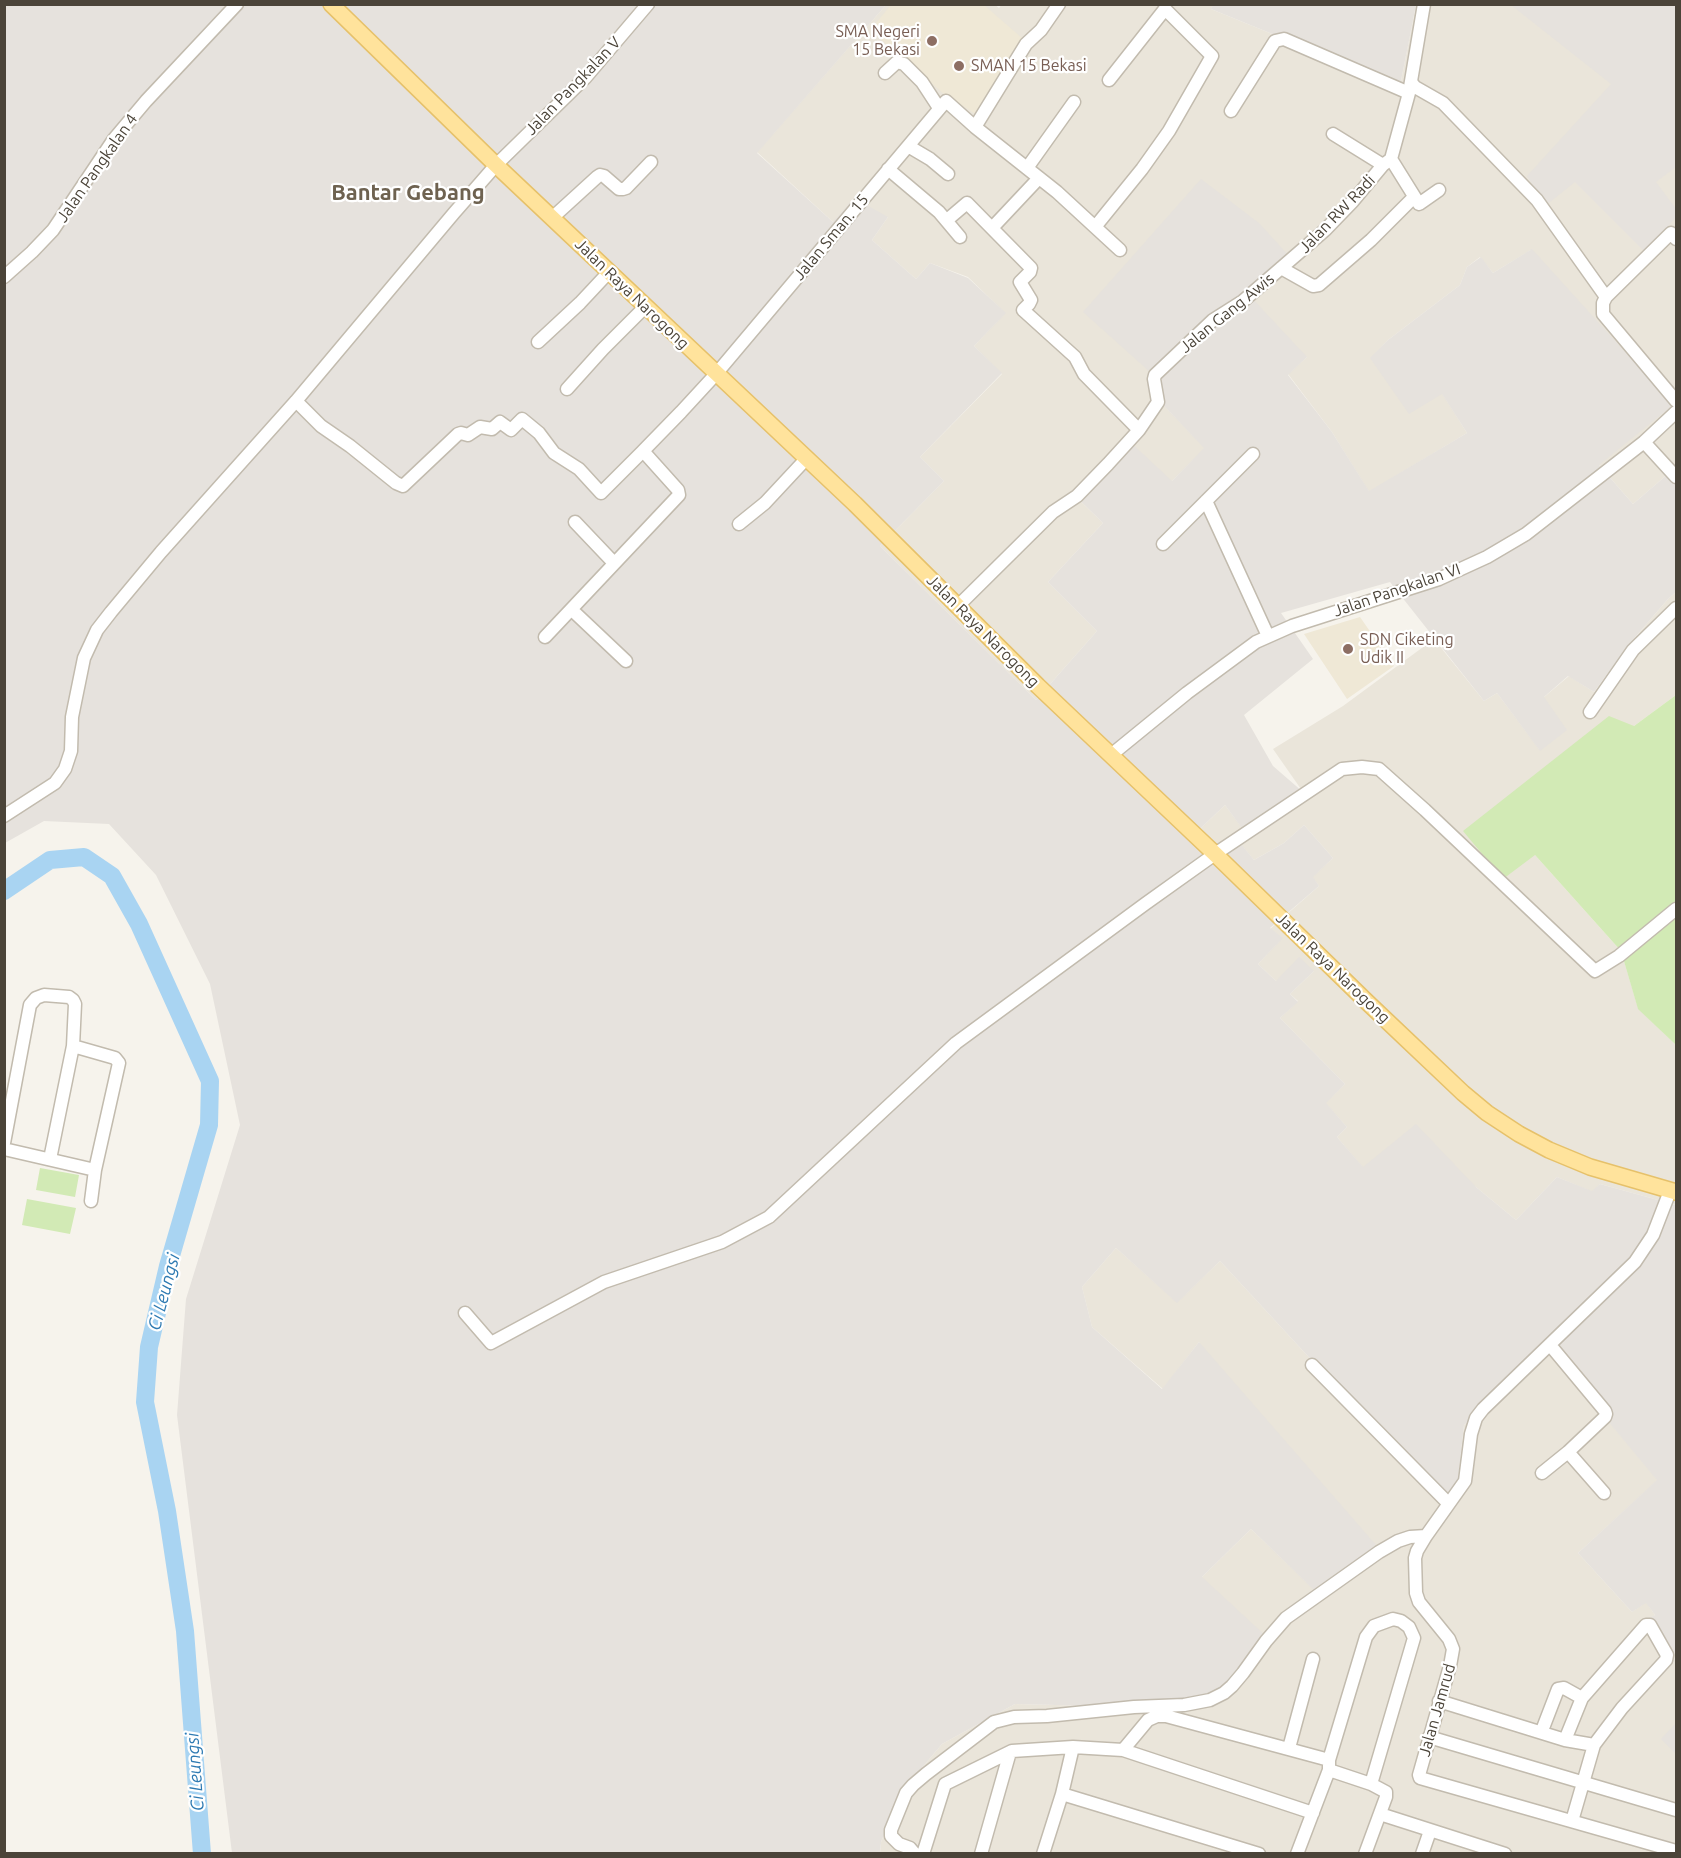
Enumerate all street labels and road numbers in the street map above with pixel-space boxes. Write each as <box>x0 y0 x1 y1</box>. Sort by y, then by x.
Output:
street label: Jalan Pangkalan V <box>521 33 625 139</box>
street label: Jalan Pangkalan 4 <box>52 110 142 226</box>
street label: Jalan RW Radi <box>1295 171 1379 257</box>
street label: Jalan Sman. 15 <box>789 190 873 284</box>
street label: Jalan Raya Narogong <box>571 235 693 353</box>
street label: Jalan Gang Awis <box>1176 269 1278 357</box>
street label: Jalan Pangkalan VI <box>1331 559 1463 621</box>
street label: Jalan Raya Narogong <box>923 571 1043 691</box>
street label: Jalan Raya Narogong <box>1272 909 1394 1027</box>
street label: Jalan Jamrud <box>1415 1661 1459 1759</box>

